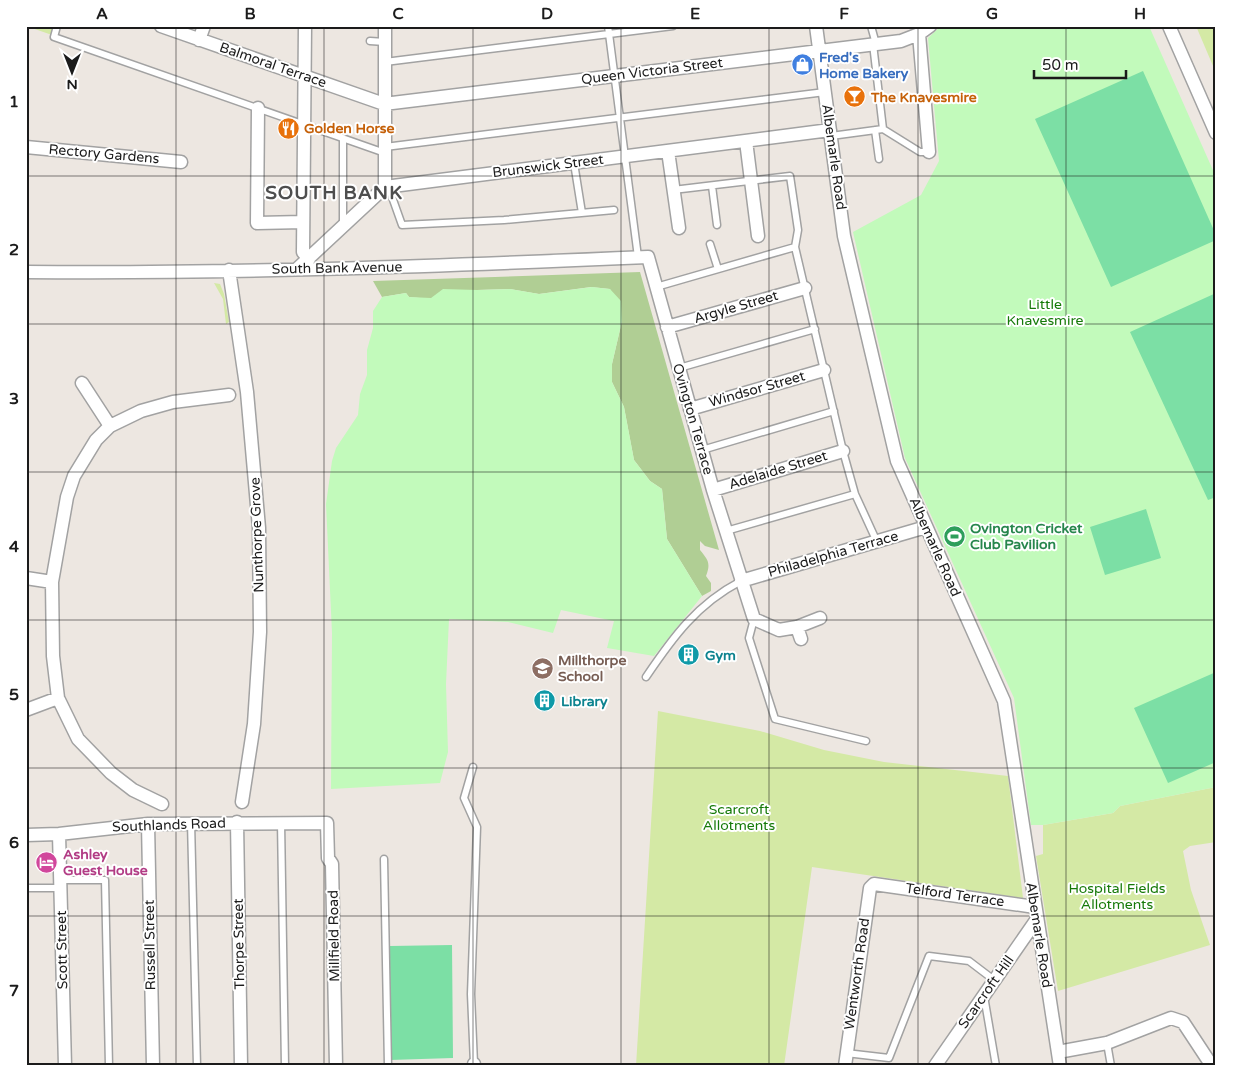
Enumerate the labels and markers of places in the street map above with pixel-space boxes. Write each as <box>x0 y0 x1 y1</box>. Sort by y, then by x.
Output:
place label: Fred's Home Bakery <box>819 49 909 82</box>
shop icon: Fred's Home Bakery <box>791 53 815 77</box>
bar icon: The Knavesmire <box>843 85 867 109</box>
place label: The Knavesmire <box>870 89 977 106</box>
restaurant icon: Golden Horse <box>276 116 300 140</box>
place label: Golden Horse <box>304 120 394 137</box>
place label: Ovington Cricket Club Pavilion <box>970 520 1083 553</box>
sports icon: Ovington Cricket Club Pavilion <box>942 524 966 548</box>
building icon: Gym <box>677 643 701 667</box>
place label: Gym <box>705 647 736 664</box>
place label: Millthorpe School <box>558 652 626 685</box>
school or university icon: Millthorpe School <box>530 656 554 680</box>
building icon: Library <box>533 689 557 713</box>
place label: Library <box>561 693 608 710</box>
place label: Ashley Guest House <box>63 846 148 879</box>
hotel icon: Ashley Guest House <box>35 850 59 874</box>

